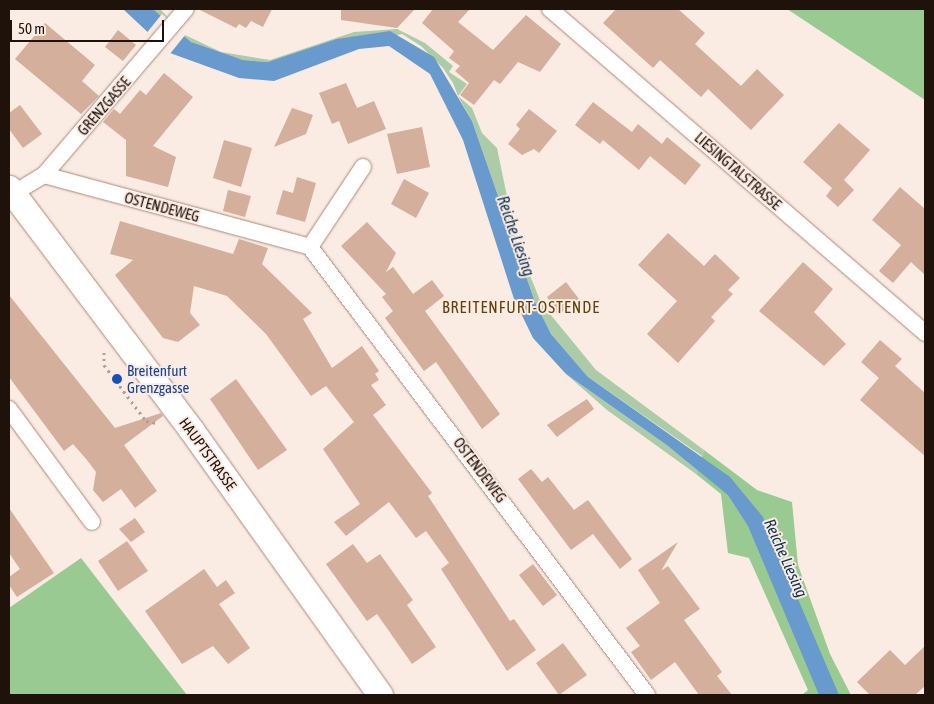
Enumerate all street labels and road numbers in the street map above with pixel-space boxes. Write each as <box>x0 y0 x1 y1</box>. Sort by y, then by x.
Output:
street label: GRENZGASSE <box>74 73 134 139</box>
street label: LIESINGTALSTRASSE <box>691 129 785 213</box>
street label: OSTENDEWEG <box>123 188 201 226</box>
street label: HAUPTSTRASSE <box>176 414 240 494</box>
street label: OSTENDEWEG <box>450 434 510 506</box>

